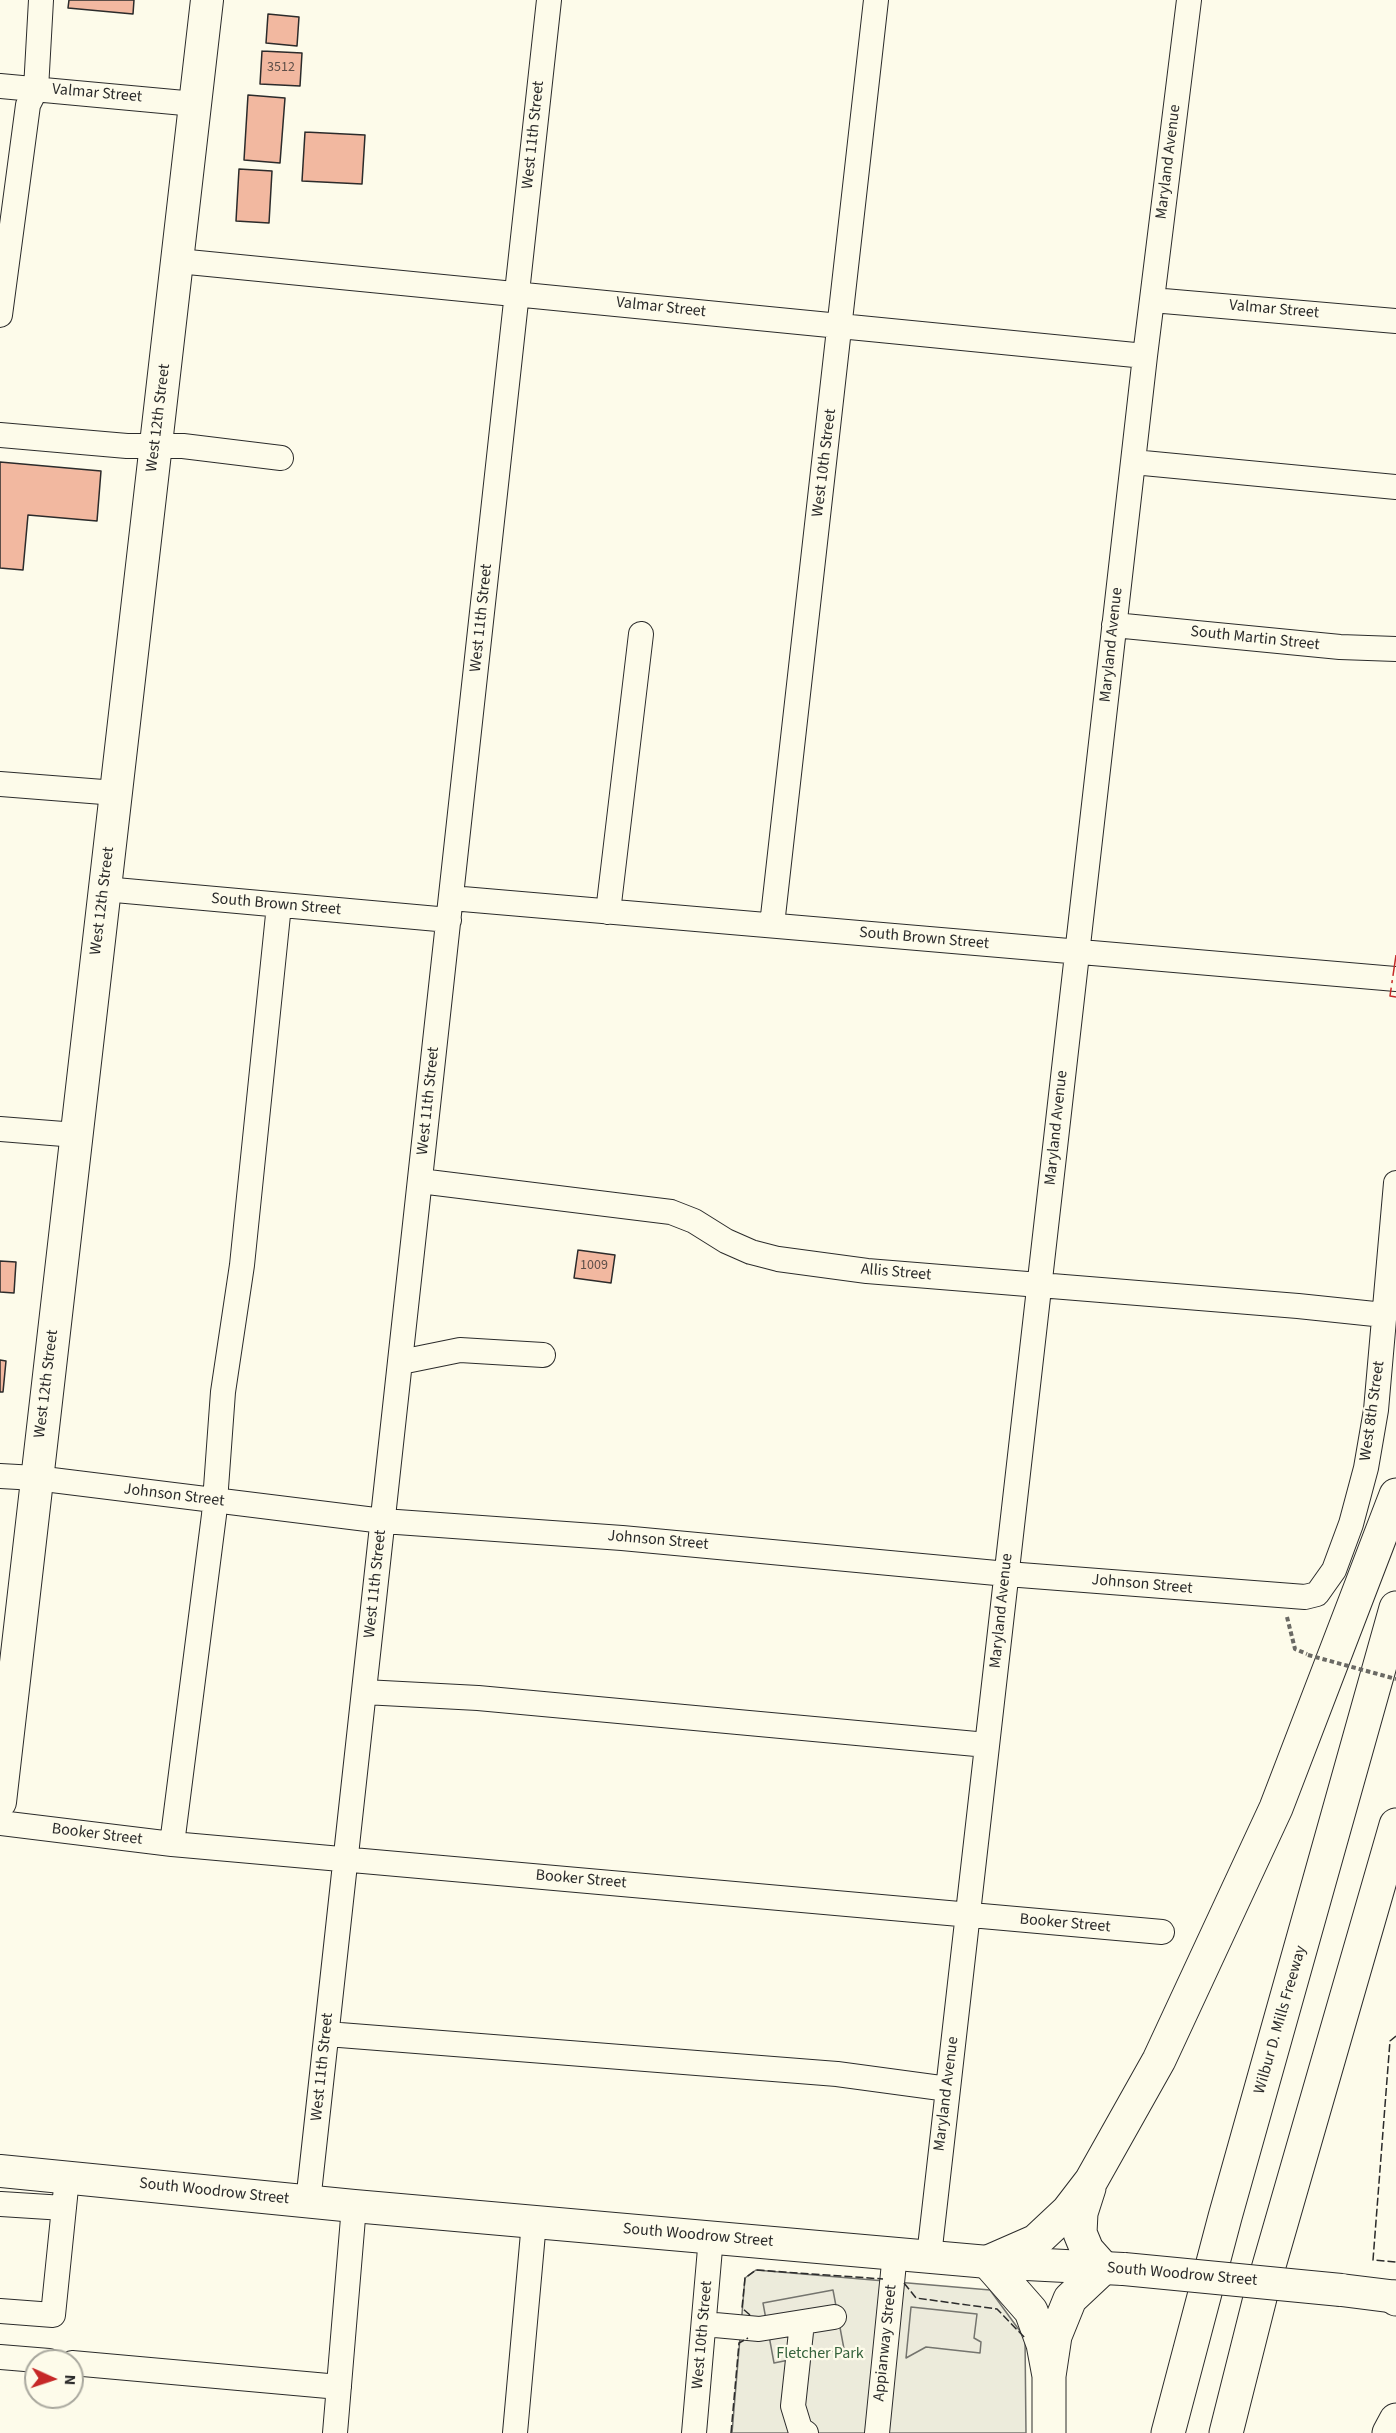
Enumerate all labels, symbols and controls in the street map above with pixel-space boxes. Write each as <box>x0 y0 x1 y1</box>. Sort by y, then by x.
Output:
house number: 3512 <box>267 60 295 76</box>
street label: West 11th Street <box>519 80 549 190</box>
street label: Valmar Street <box>51 81 143 107</box>
street label: Maryland Avenue <box>1152 104 1186 220</box>
street label: Valmar Street <box>615 294 707 322</box>
street label: Valmar Street <box>1228 297 1320 323</box>
street label: West 12th Street <box>143 363 175 473</box>
street label: West 10th Street <box>809 408 841 518</box>
street label: West 11th Street <box>467 563 497 673</box>
street label: Maryland Avenue <box>1096 587 1128 703</box>
street label: South Martin Street <box>1189 623 1321 655</box>
street label: West 12th Street <box>87 846 119 956</box>
street label: South Brown Street <box>210 890 342 920</box>
street label: South Brown Street <box>858 924 990 954</box>
street label: West 11th Street <box>414 1046 444 1156</box>
street label: Maryland Avenue <box>1041 1070 1073 1186</box>
house number: 1009 <box>580 1258 608 1274</box>
street label: Allis Street <box>860 1260 932 1286</box>
street label: West 12th Street <box>31 1329 63 1439</box>
street label: West 8th Street <box>1356 1360 1390 1462</box>
street label: Johnson Street <box>123 1480 225 1512</box>
street label: Johnson Street <box>607 1527 709 1555</box>
street label: West 11th Street <box>361 1529 391 1639</box>
street label: Maryland Avenue <box>986 1553 1018 1669</box>
street label: Johnson Street <box>1091 1571 1193 1599</box>
street label: Booker Street <box>51 1820 143 1850</box>
street label: Booker Street <box>535 1866 627 1894</box>
street label: Booker Street <box>1019 1910 1111 1938</box>
street label: Wilbur D. Mills Freeway <box>1251 1944 1311 2096</box>
street label: West 11th Street <box>308 2012 338 2122</box>
street label: Maryland Avenue <box>930 2036 964 2152</box>
street label: South Woodrow Street <box>138 2175 290 2209</box>
street label: South Woodrow Street <box>622 2220 774 2252</box>
street label: South Woodrow Street <box>1106 2259 1258 2291</box>
street label: West 10th Street <box>689 2280 717 2390</box>
street label: Appianway Street <box>870 2284 902 2402</box>
park label: Fletcher Park <box>776 2344 864 2364</box>
north arrow <box>24 2349 84 2409</box>
text: N <box>59 2374 81 2386</box>

